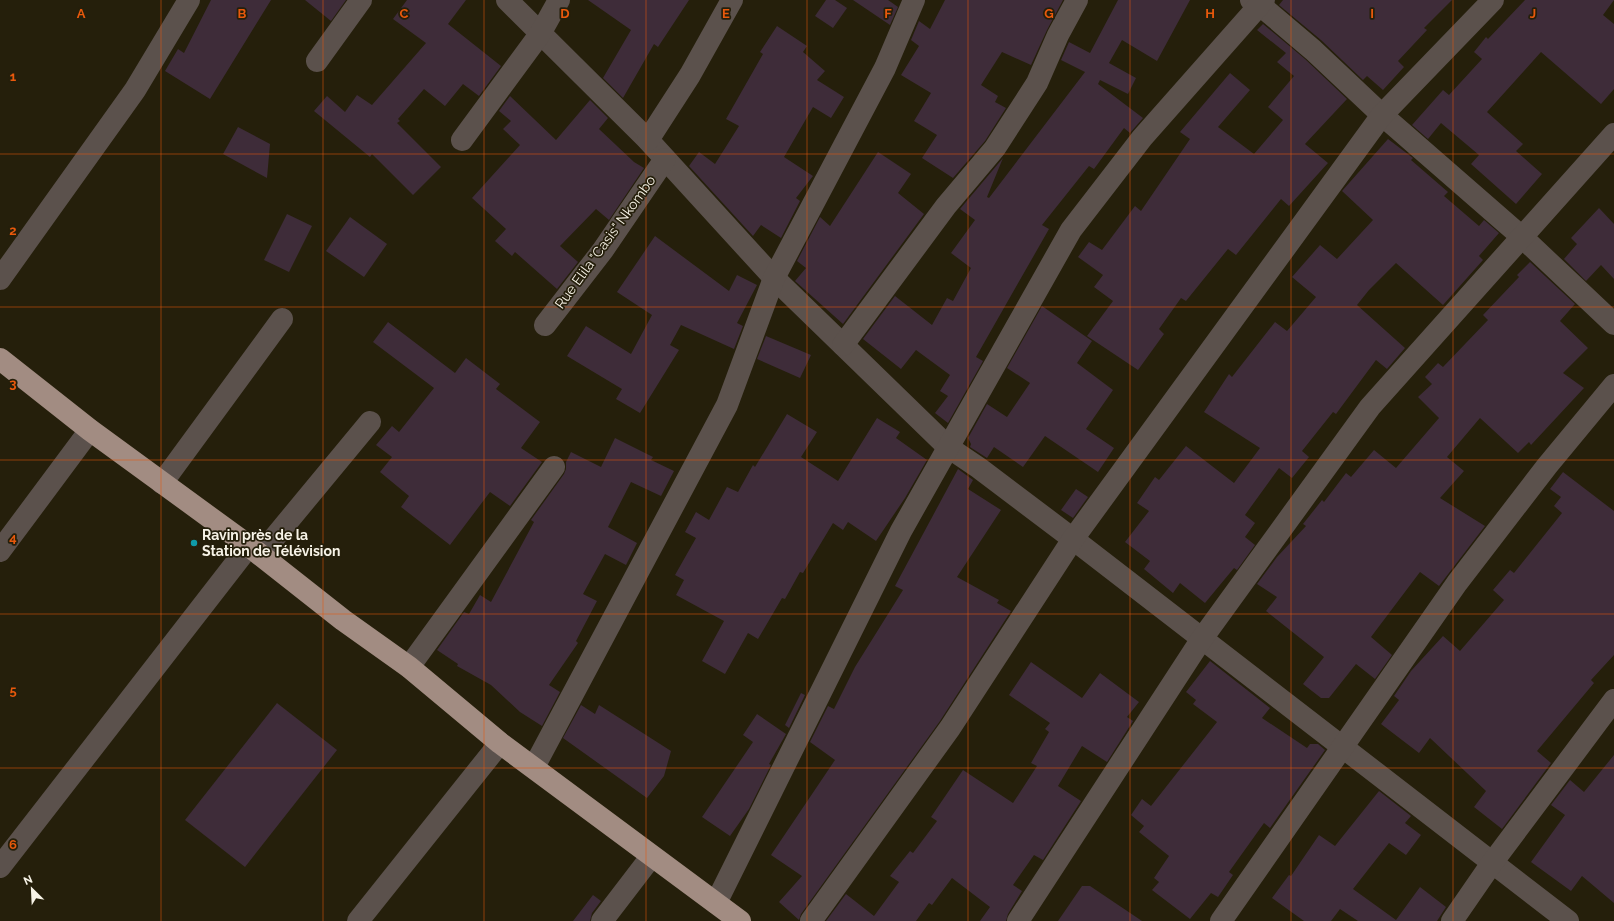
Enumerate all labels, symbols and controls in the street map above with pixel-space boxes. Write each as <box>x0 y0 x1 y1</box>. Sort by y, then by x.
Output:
text: A <box>77 6 86 21</box>
text: B <box>238 6 247 21</box>
text: C <box>400 6 409 21</box>
text: D <box>560 6 570 21</box>
text: E <box>722 6 730 21</box>
text: F <box>884 6 892 21</box>
text: G <box>1044 6 1054 21</box>
text: H <box>1205 6 1215 21</box>
text: I <box>1370 6 1374 21</box>
text: J <box>1530 6 1536 21</box>
text: 1 <box>10 69 17 84</box>
street label: Rue Elila "Casis" Nkombo <box>551 172 659 312</box>
text: 2 <box>9 223 17 238</box>
text: 3 <box>9 376 17 391</box>
place label: Ravin près de la Station de Télévision <box>202 527 340 559</box>
text: 4 <box>9 530 17 545</box>
marker: Ravin près de la Station de Télévision <box>189 538 199 548</box>
text: 5 <box>9 683 17 698</box>
text: 6 <box>9 837 17 852</box>
north arrow <box>12 869 52 909</box>
text: N <box>22 873 35 888</box>

